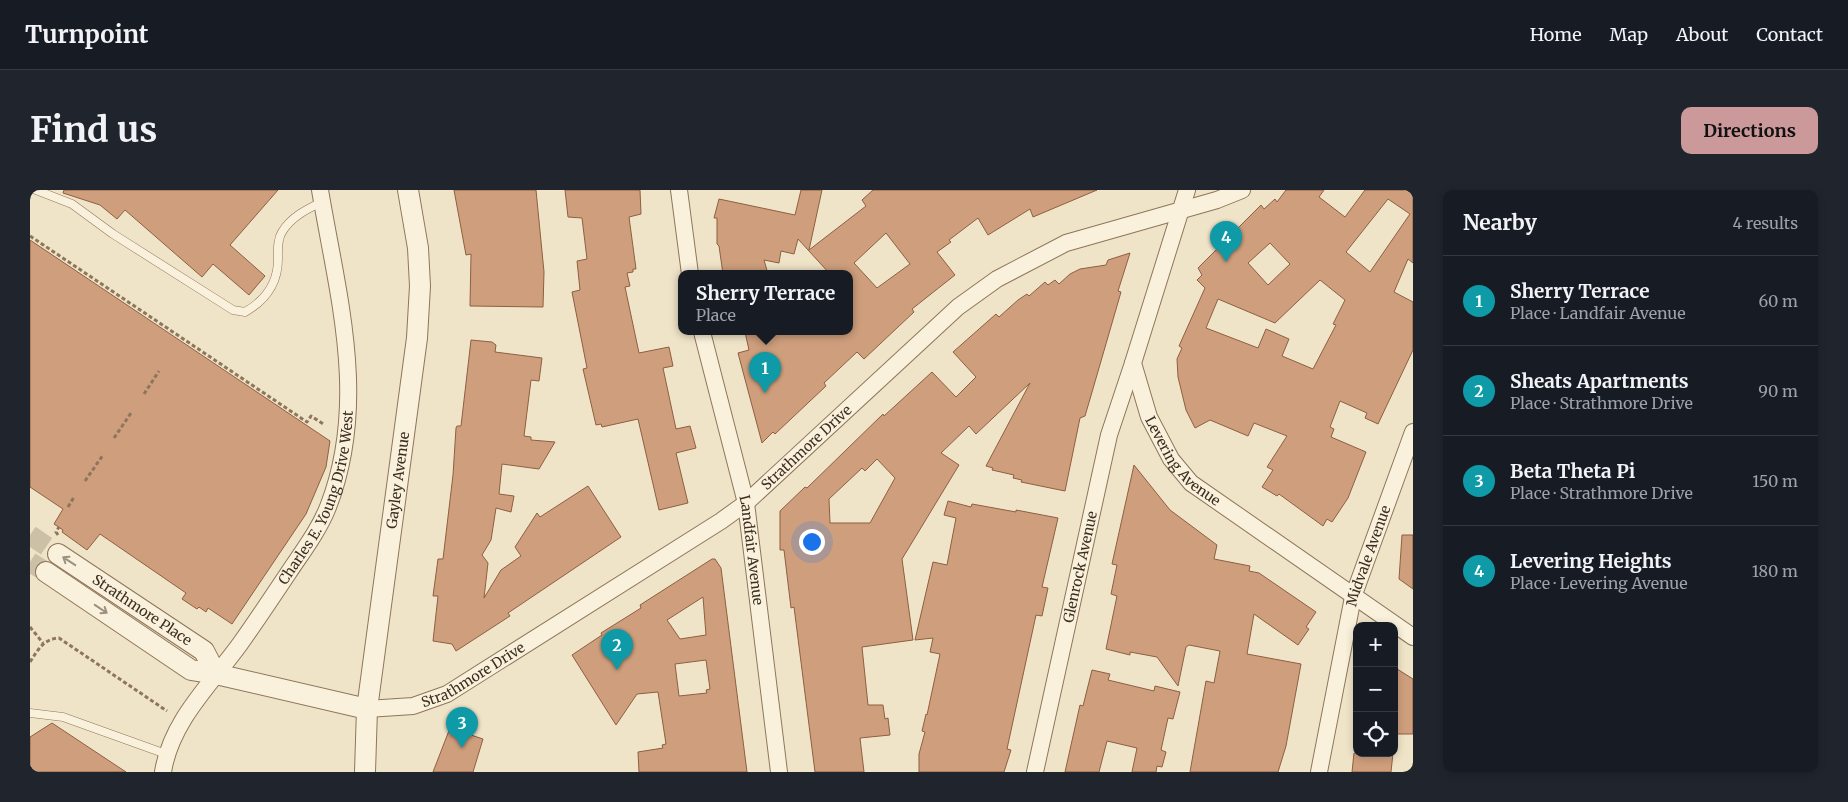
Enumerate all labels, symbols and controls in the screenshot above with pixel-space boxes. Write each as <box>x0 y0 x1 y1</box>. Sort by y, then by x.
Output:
text: Turnpoint <box>25 19 148 50</box>
text: Home <box>1530 23 1582 46</box>
text: Map <box>1610 23 1648 46</box>
text: About <box>1676 23 1728 46</box>
text: Contact <box>1756 23 1823 46</box>
button: Directions <box>1681 107 1818 154</box>
text: Find us <box>30 108 157 152</box>
text: Nearby <box>1463 209 1537 236</box>
text: 4 results <box>1732 213 1798 233</box>
pin: 4 <box>1210 221 1242 262</box>
popup <box>678 270 853 335</box>
text: Sherry Terrace <box>1510 279 1649 303</box>
text: Sherry Terrace <box>696 281 835 305</box>
text: 1 <box>1475 291 1483 311</box>
text: 60 m <box>1758 291 1798 311</box>
text: Place · Landfair Avenue <box>1510 303 1686 323</box>
text: Place <box>696 305 736 325</box>
pin: 1 <box>749 352 781 393</box>
text: Sheats Apartments <box>1510 369 1689 393</box>
text: 2 <box>1474 381 1484 401</box>
text: 90 m <box>1758 381 1798 401</box>
text: Place · Strathmore Drive <box>1510 393 1693 413</box>
street label: Strathmore Drive <box>757 401 855 494</box>
street label: Charles E. Young Drive West <box>274 409 357 588</box>
street label: Levering Avenue <box>1141 413 1224 510</box>
street label: Gayley Avenue <box>382 431 413 530</box>
text: Beta Theta Pi <box>1510 459 1635 483</box>
text: 3 <box>1474 471 1484 491</box>
text: 150 m <box>1752 471 1798 491</box>
text: Place · Strathmore Drive <box>1510 483 1693 503</box>
street label: Landfair Avenue <box>735 493 767 606</box>
street label: Midvale Avenue <box>1342 503 1395 608</box>
street label: Glenrock Avenue <box>1059 509 1101 624</box>
your location <box>799 529 825 555</box>
text: Levering Heights <box>1510 549 1672 573</box>
one-way arrow <box>63 555 77 565</box>
text: 4 <box>1474 561 1484 581</box>
text: 180 m <box>1752 561 1798 581</box>
street label: Strathmore Place <box>89 570 195 649</box>
text: Place · Levering Avenue <box>1510 573 1688 593</box>
one-way arrow <box>93 605 107 615</box>
map controls <box>1353 622 1398 757</box>
button: + <box>1353 622 1398 667</box>
pin: 2 <box>601 629 633 670</box>
street label: Strathmore Drive <box>419 638 528 711</box>
button: − <box>1353 667 1398 712</box>
pin: 3 <box>446 707 478 748</box>
button: locate <box>1353 712 1398 757</box>

